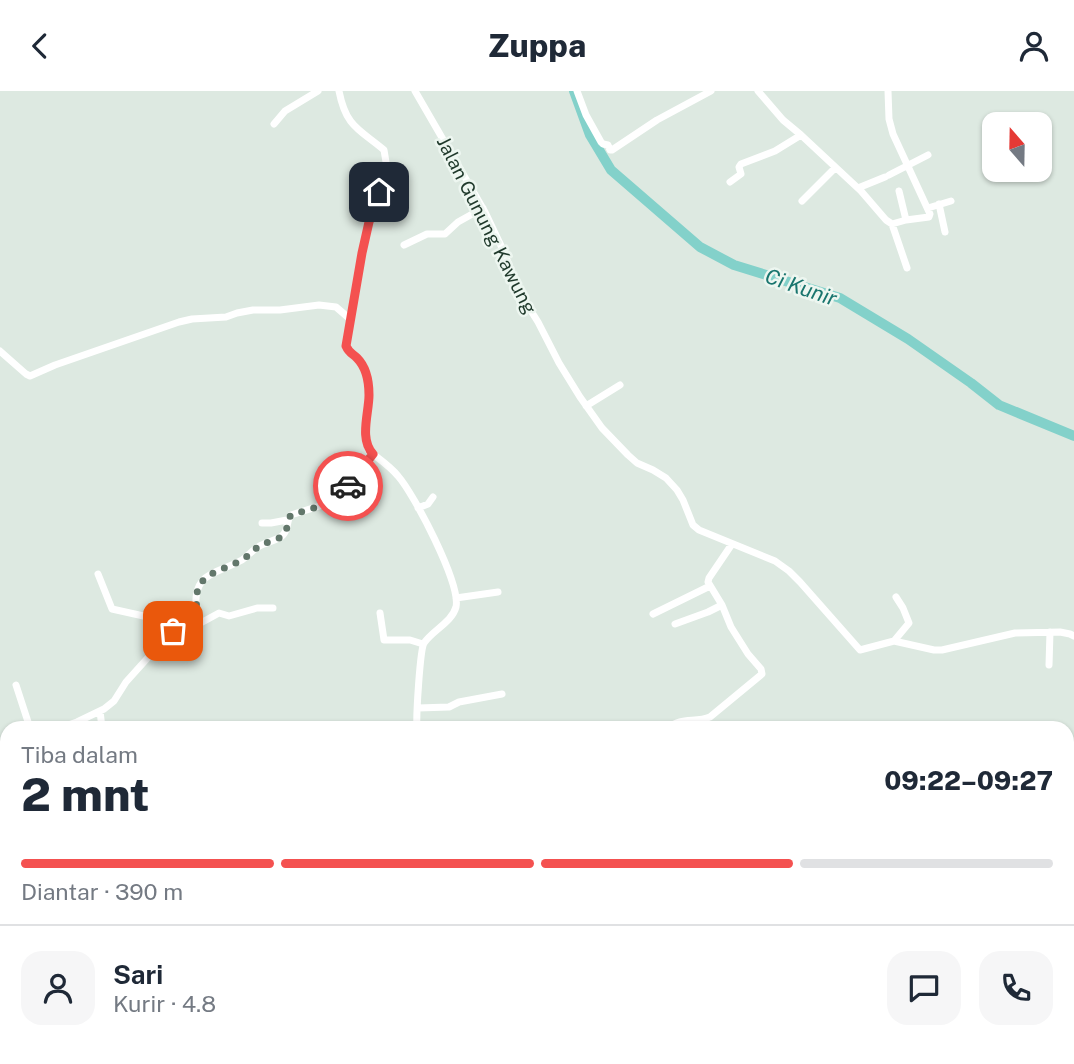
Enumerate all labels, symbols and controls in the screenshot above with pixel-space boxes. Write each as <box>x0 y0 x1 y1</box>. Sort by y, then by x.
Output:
icon: back <box>21 27 59 65</box>
text: Zuppa <box>488 27 586 64</box>
icon: person <box>1015 27 1053 65</box>
north arrow <box>982 112 1052 182</box>
map controls <box>982 112 1052 182</box>
street label: Jalan Gunung Kawung <box>433 133 541 317</box>
pin <box>349 162 409 222</box>
icon: home <box>360 173 398 211</box>
water label: Ci Kunir <box>762 263 841 311</box>
courier <box>313 451 383 521</box>
icon: car <box>329 467 367 505</box>
pin <box>143 601 203 661</box>
icon: bag <box>154 612 192 650</box>
text: Tiba dalam <box>21 741 138 768</box>
text: 09:22–09:27 <box>884 765 1053 796</box>
text: 2 mnt <box>21 767 149 821</box>
text: Diantar · 390 m <box>21 878 183 905</box>
button: person <box>21 951 95 1025</box>
button: chat <box>887 951 961 1025</box>
button: phone <box>979 951 1053 1025</box>
text: Sari <box>113 959 163 990</box>
text: Kurir · 4.8 <box>113 990 216 1017</box>

